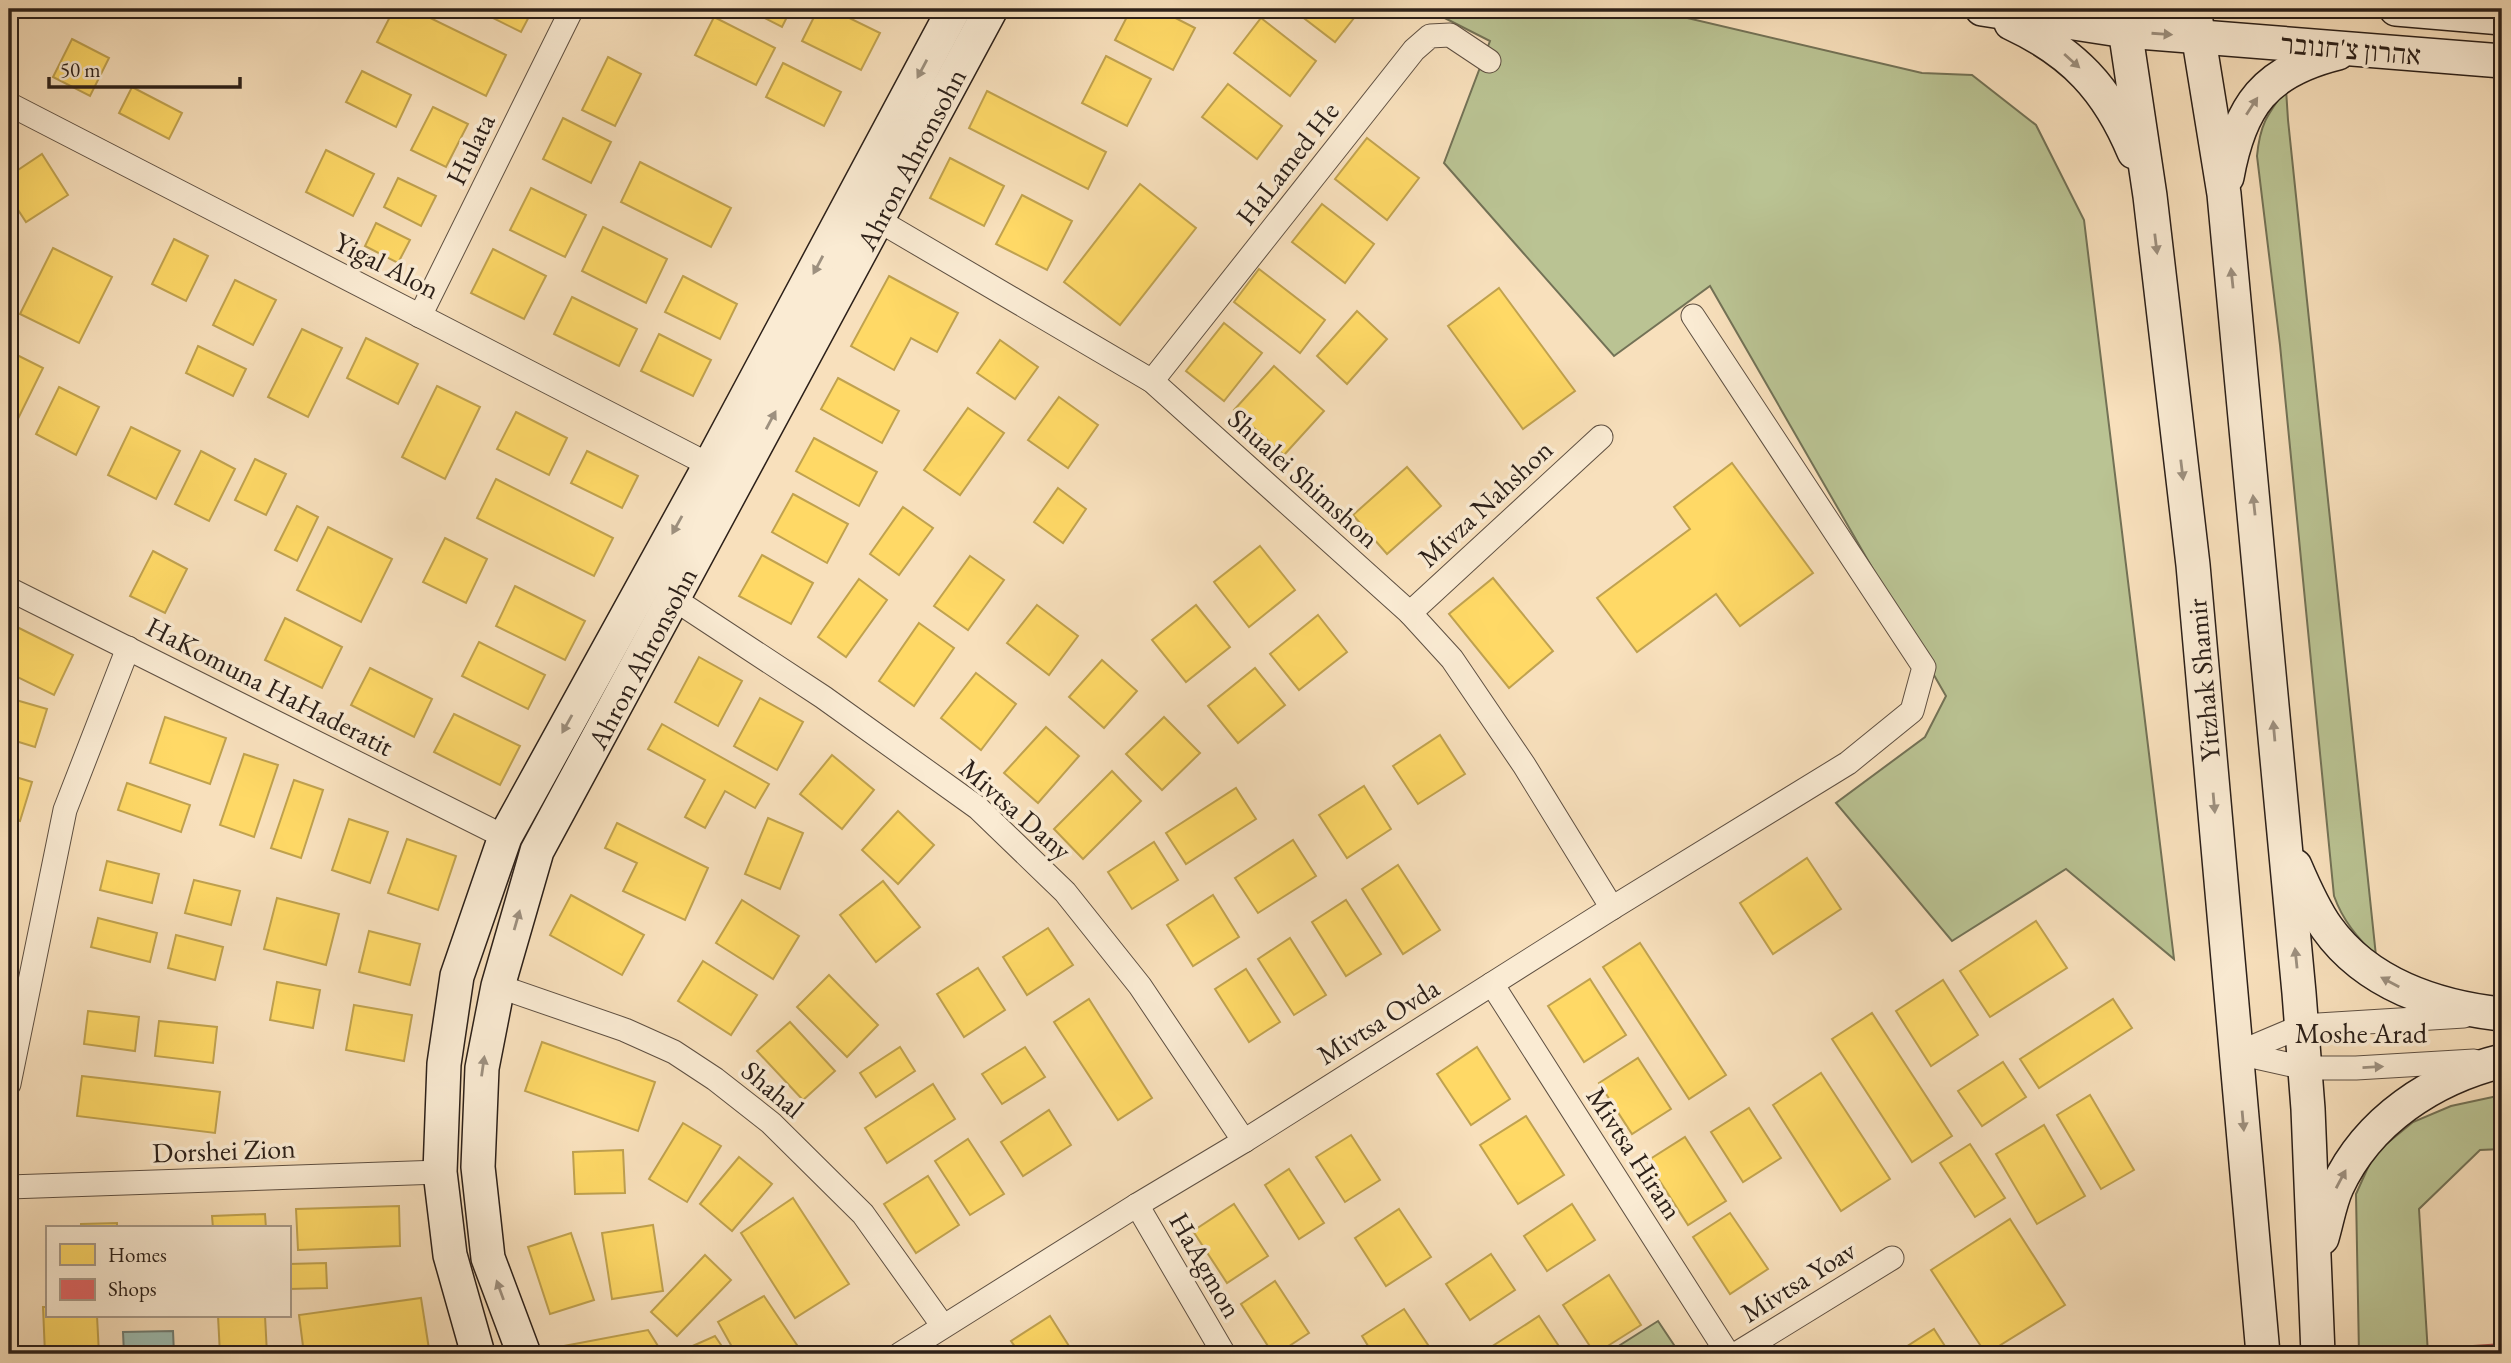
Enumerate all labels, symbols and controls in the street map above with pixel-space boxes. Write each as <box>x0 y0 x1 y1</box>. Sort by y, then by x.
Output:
street label: אהרון צ'חנובר <box>2279 25 2423 73</box>
one-way arrow <box>2152 29 2174 40</box>
scale bar <box>49 46 240 90</box>
one-way arrow <box>2063 53 2081 69</box>
text: 50 m <box>60 56 101 83</box>
one-way arrow <box>916 59 928 79</box>
street label: Ahron Ahronsohn <box>847 62 974 257</box>
street label: HaLamed He <box>1228 94 1347 232</box>
one-way arrow <box>2245 96 2258 116</box>
street label: Hulata <box>437 107 503 191</box>
street label: Yigal Alon <box>328 223 446 307</box>
one-way arrow <box>2151 234 2162 256</box>
one-way arrow <box>812 255 824 274</box>
one-way arrow <box>2226 267 2237 289</box>
street label: Shualei Shimshon <box>1221 400 1387 556</box>
one-way arrow <box>764 409 776 429</box>
street label: Mivza Nahshon <box>1410 431 1560 575</box>
one-way arrow <box>2177 460 2188 482</box>
one-way arrow <box>2248 494 2259 516</box>
one-way arrow <box>671 515 683 535</box>
street label: Ahron Ahronsohn <box>578 561 705 756</box>
street label: Yitzhak Shamir <box>2178 596 2228 763</box>
street label: HaKomuna HaHaderatit <box>140 608 400 764</box>
one-way arrow <box>561 714 573 734</box>
one-way arrow <box>2268 720 2279 742</box>
street label: Mivtsa Dany <box>952 750 1080 868</box>
one-way arrow <box>2209 793 2220 815</box>
one-way arrow <box>512 910 522 931</box>
one-way arrow <box>2290 947 2301 969</box>
street label: Mivtsa Ovda <box>1310 969 1446 1073</box>
one-way arrow <box>2380 976 2399 988</box>
street label: Moshe Arad <box>2295 1015 2428 1051</box>
street label: Shahal <box>734 1052 812 1126</box>
one-way arrow <box>478 1054 489 1076</box>
one-way arrow <box>2363 1061 2385 1072</box>
street label: Mivtsa Hiram <box>1579 1080 1691 1226</box>
one-way arrow <box>2238 1110 2249 1132</box>
street label: Dorshei Zion <box>152 1129 297 1170</box>
one-way arrow <box>2336 1169 2347 1189</box>
street label: HaAgmon <box>1161 1206 1251 1324</box>
legend <box>46 1226 290 1318</box>
street label: Mivtsa Yoav <box>1734 1231 1863 1330</box>
text: Homes <box>108 1241 167 1268</box>
text: Shops <box>108 1275 157 1302</box>
one-way arrow <box>495 1280 506 1301</box>

